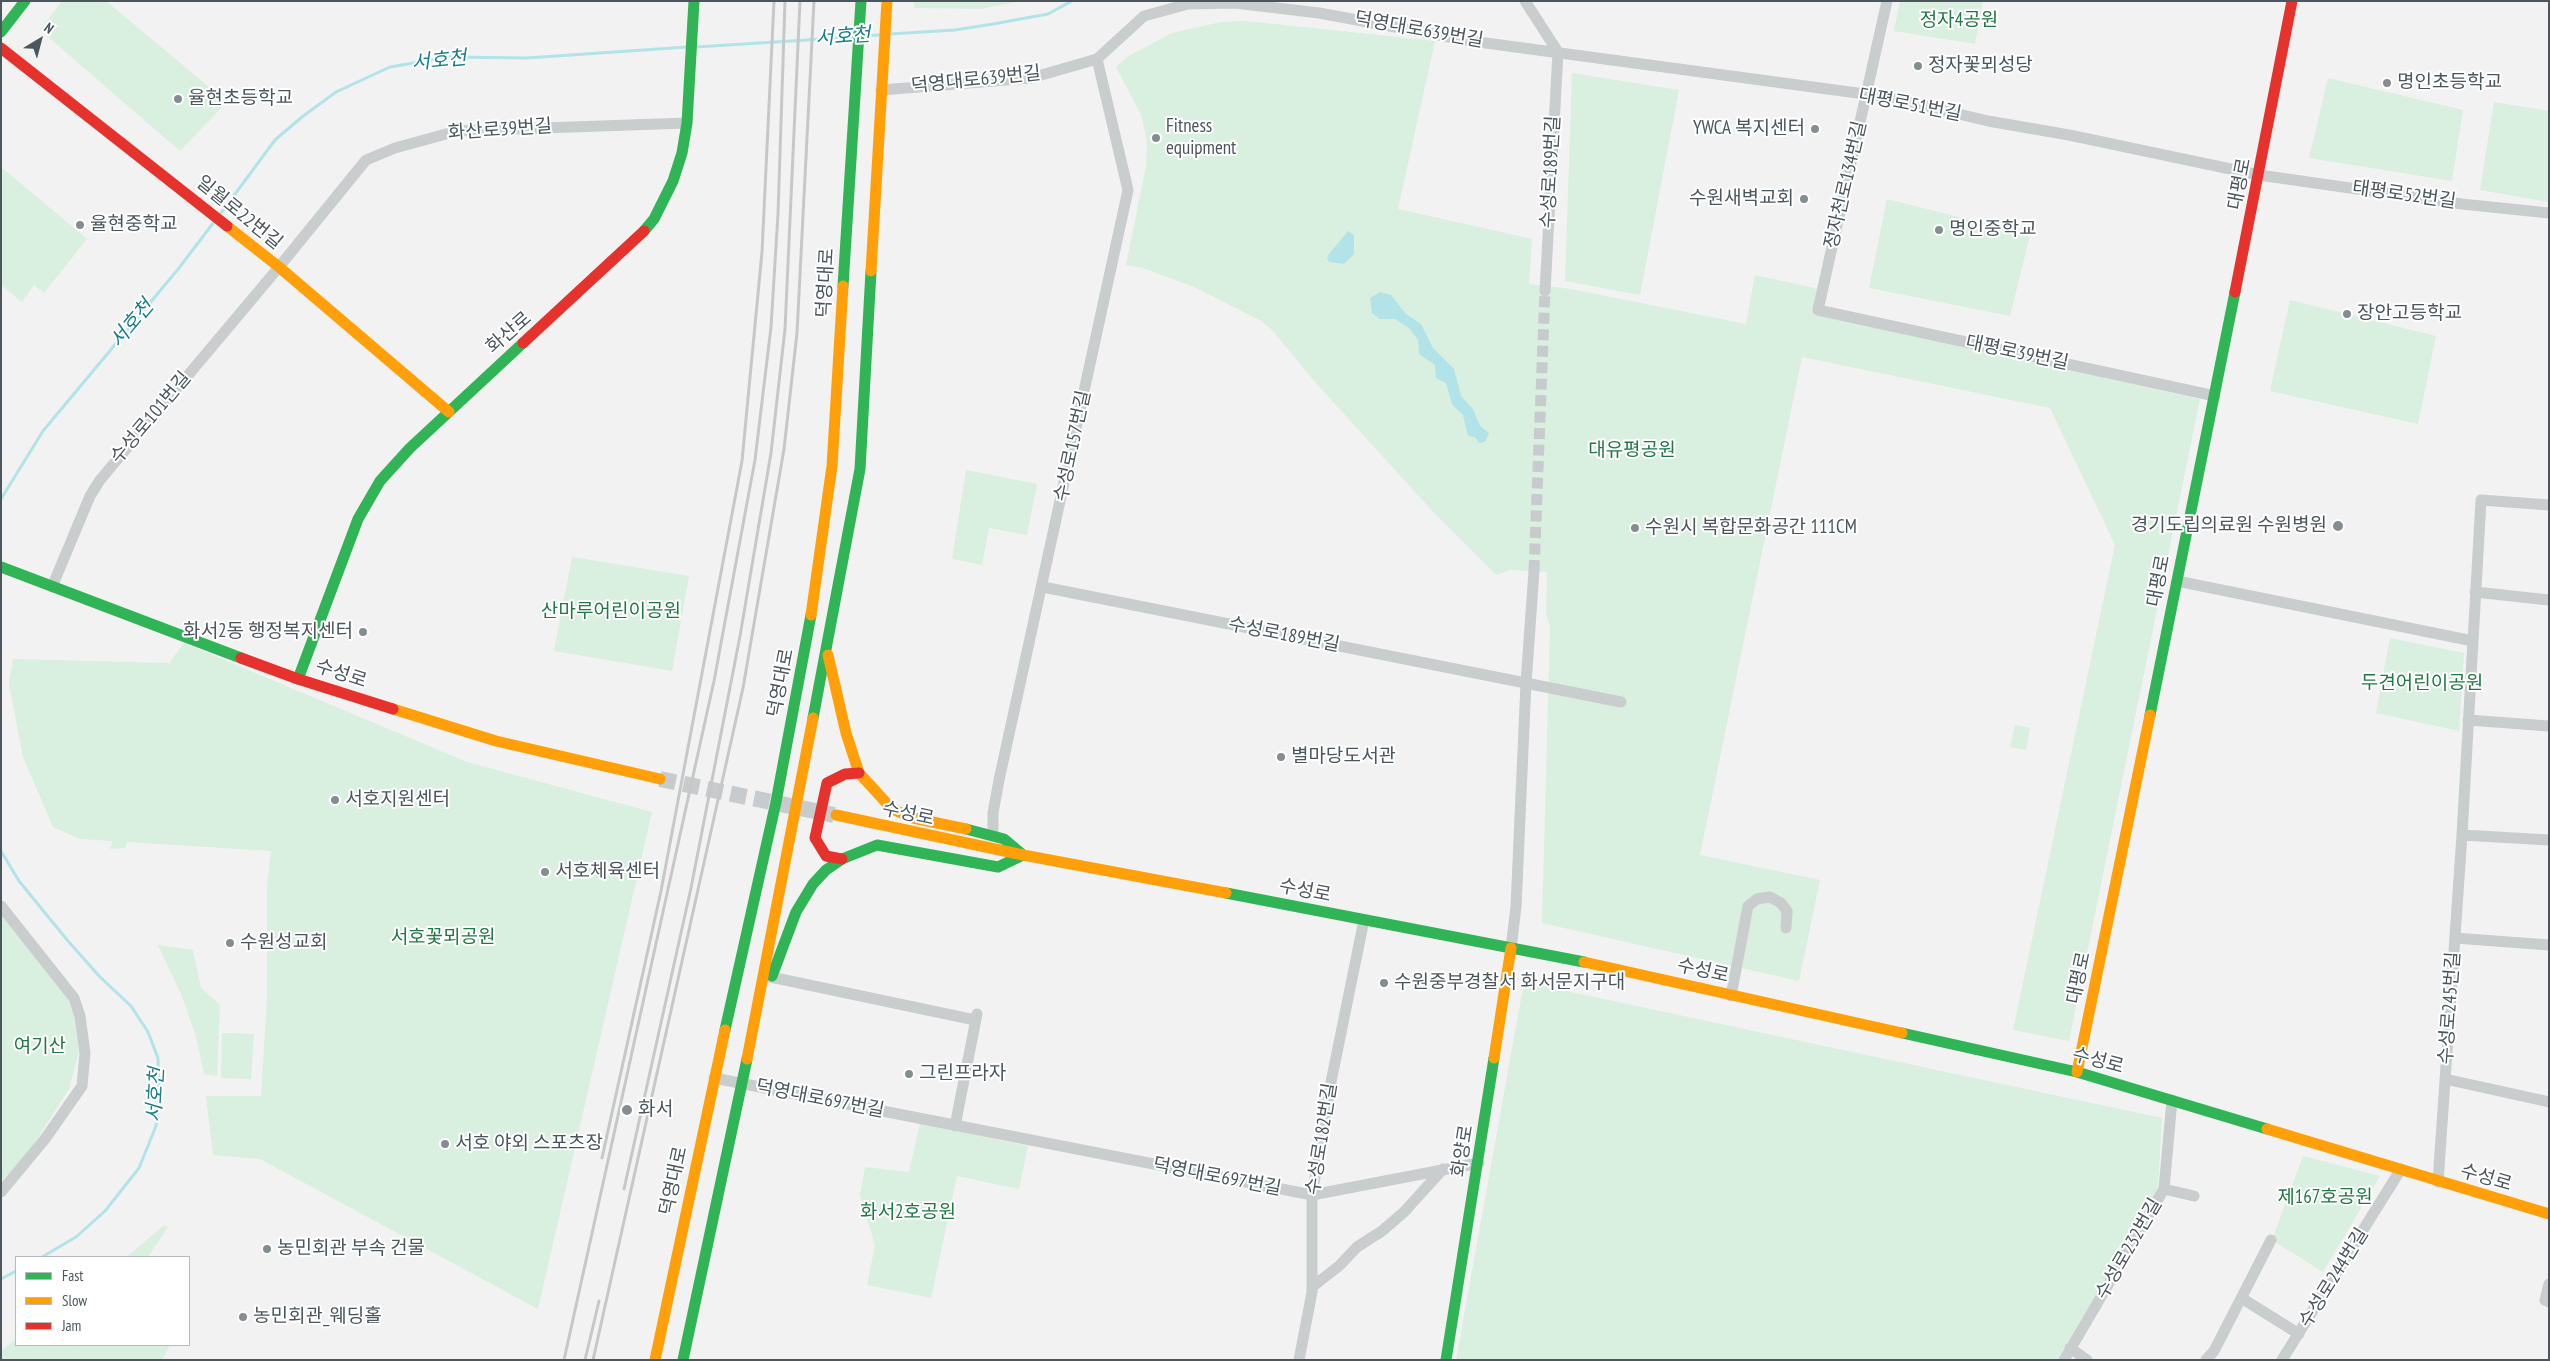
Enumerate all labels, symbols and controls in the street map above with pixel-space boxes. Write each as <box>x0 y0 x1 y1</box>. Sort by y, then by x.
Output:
street label: 덕영대로639번길 <box>1353 7 1485 53</box>
park label: 정자4공원 <box>1920 10 1998 32</box>
north arrow <box>15 15 65 65</box>
text: N <box>41 19 57 37</box>
water label: 서호천 <box>815 23 871 51</box>
water label: 서호천 <box>410 46 468 76</box>
place label: 정자꽃뫼성당 <box>1928 55 2033 77</box>
marker: 정자꽃뫼성당 <box>1912 60 1924 72</box>
street label: 덕영대로639번길 <box>910 62 1042 98</box>
place label: 명인초등학교 <box>2397 72 2502 94</box>
marker: 명인초등학교 <box>2381 77 2393 89</box>
street label: 대평로51번길 <box>1857 84 1963 126</box>
place label: 율현초등학교 <box>188 88 293 110</box>
marker: 율현초등학교 <box>172 93 184 105</box>
street label: 화산로39번길 <box>447 115 553 145</box>
street label: 수성로189번길 <box>1537 115 1565 229</box>
place label: Fitness equipment <box>1166 116 1236 160</box>
place label: YWCA 복지센터 <box>1693 118 1805 140</box>
street label: 정자천로134번길 <box>1820 119 1872 251</box>
marker: YWCA 복지센터 <box>1809 123 1821 135</box>
marker: Fitness equipment <box>1150 132 1162 144</box>
street label: 대평로 <box>2224 156 2256 212</box>
street label: 일월로22번길 <box>191 171 287 255</box>
street label: 태평로52번길 <box>2351 176 2457 214</box>
place label: 수원새벽교회 <box>1689 188 1794 210</box>
marker: 수원새벽교회 <box>1798 193 1810 205</box>
place label: 율현중학교 <box>90 214 177 236</box>
marker: 율현중학교 <box>74 219 86 231</box>
place label: 명인중학교 <box>1949 219 2036 241</box>
marker: 명인중학교 <box>1933 224 1945 236</box>
street label: 덕영대로 <box>813 247 839 319</box>
water label: 서호천 <box>105 295 159 353</box>
place label: 장안고등학교 <box>2357 303 2462 325</box>
street label: 화산로 <box>482 307 536 359</box>
marker: 장안고등학교 <box>2341 308 2353 320</box>
street label: 대평로39번길 <box>1964 331 2070 375</box>
street label: 수성로101번길 <box>106 367 196 469</box>
street label: 수성로157번길 <box>1050 388 1096 504</box>
park label: 대유평공원 <box>1588 440 1676 462</box>
place label: 경기도립의료원 수원병원 <box>2131 515 2327 537</box>
place label: 수원시 복합문화공간 111CM <box>1645 517 1857 539</box>
marker: 경기도립의료원 수원병원 <box>2331 519 2345 533</box>
marker: 수원시 복합문화공간 111CM <box>1629 522 1641 534</box>
street label: 대평로 <box>2143 553 2175 609</box>
park label: 산마루어린이공원 <box>541 601 681 623</box>
street label: 수성로189번길 <box>1226 613 1342 657</box>
place label: 화서2동 행정복지센터 <box>183 621 353 643</box>
marker: 화서2동 행정복지센터 <box>357 626 369 638</box>
street label: 덕영대로 <box>763 647 799 719</box>
street label: 수성로 <box>313 655 369 693</box>
park label: 두견어린이공원 <box>2361 673 2483 695</box>
place label: 별마당도서관 <box>1291 746 1396 768</box>
marker: 별마당도서관 <box>1275 751 1287 763</box>
place label: 서호지원센터 <box>345 789 450 811</box>
marker: 서호지원센터 <box>329 794 341 806</box>
street label: 수성로 <box>880 797 936 831</box>
place label: 서호체육센터 <box>555 861 660 883</box>
marker: 서호체육센터 <box>539 866 551 878</box>
street label: 수성로 <box>1277 875 1333 907</box>
park label: 서호꽃뫼공원 <box>391 927 495 949</box>
place label: 수원성교회 <box>240 932 327 954</box>
marker: 수원성교회 <box>224 937 236 949</box>
street label: 대평로 <box>2062 950 2096 1006</box>
street label: 수성로245번길 <box>2435 951 2465 1065</box>
street label: 수성로 <box>1675 954 1731 988</box>
place label: 수원중부경찰서 화서문지구대 <box>1394 972 1625 994</box>
marker: 수원중부경찰서 화서문지구대 <box>1378 977 1390 989</box>
park label: 여기산 <box>14 1036 66 1058</box>
street label: 수성로 <box>2070 1043 2126 1079</box>
place label: 그린프라자 <box>919 1063 1006 1085</box>
water label: 서호천 <box>143 1067 169 1123</box>
marker: 그린프라자 <box>903 1068 915 1080</box>
street label: 덕영대로697번길 <box>754 1075 886 1123</box>
street label: 수성로182번길 <box>1302 1081 1342 1197</box>
place label: 화서 <box>638 1099 673 1121</box>
marker: 화서 <box>620 1103 634 1117</box>
street label: 화양로 <box>1448 1123 1478 1179</box>
place label: 서호 야외 스포츠장 <box>455 1133 603 1155</box>
marker: 서호 야외 스포츠장 <box>439 1138 451 1150</box>
street label: 덕영대로 <box>656 1144 692 1218</box>
street label: 덕영대로697번길 <box>1151 1153 1283 1201</box>
street label: 수성로 <box>2458 1160 2514 1196</box>
park label: 제167호공원 <box>2277 1187 2373 1209</box>
street label: 수성로232번길 <box>2091 1194 2167 1304</box>
park label: 화서2호공원 <box>860 1202 956 1224</box>
street label: 수성로244번길 <box>2294 1224 2374 1332</box>
place label: 농민회관 부속 건물 <box>277 1238 425 1260</box>
marker: 농민회관 부속 건물 <box>261 1243 273 1255</box>
legend <box>15 1256 190 1346</box>
text: Fast <box>62 1266 83 1285</box>
text: Slow <box>62 1291 87 1310</box>
place label: 농민회관_웨딩홀 <box>253 1306 382 1328</box>
marker: 농민회관_웨딩홀 <box>237 1311 249 1323</box>
text: Jam <box>62 1316 81 1335</box>

